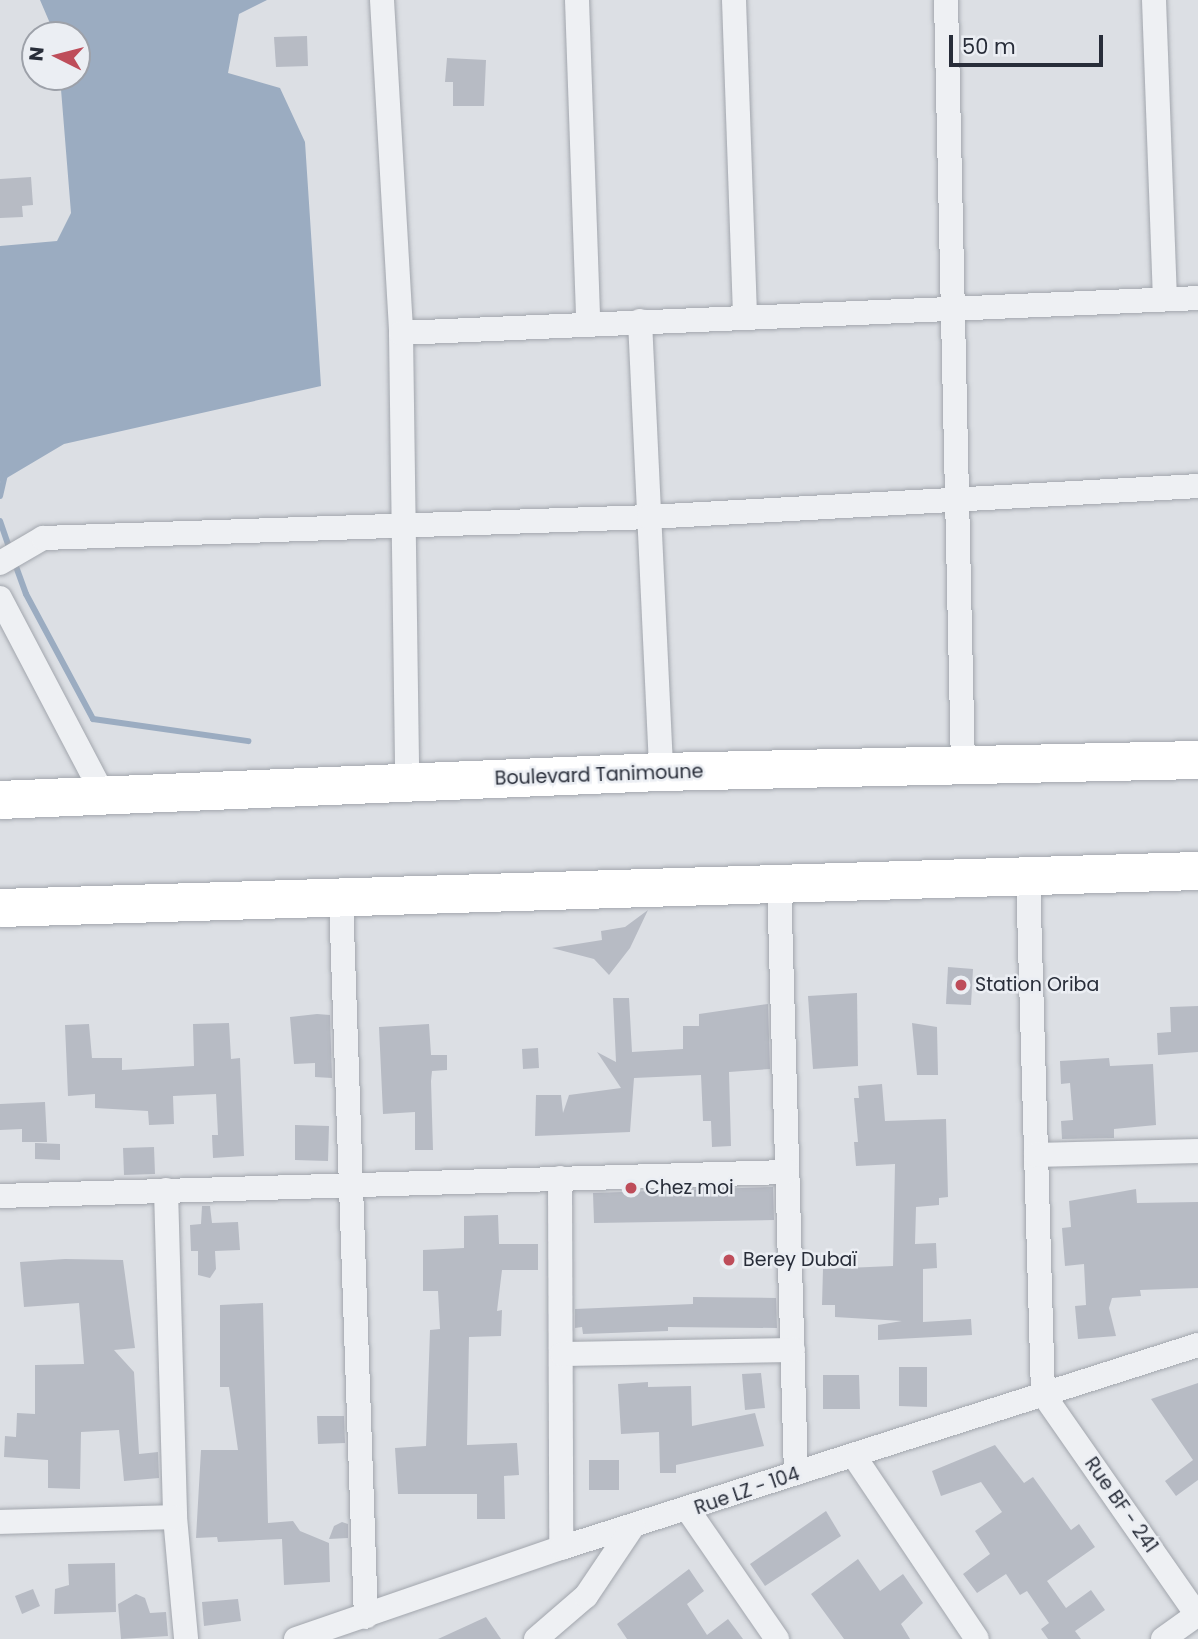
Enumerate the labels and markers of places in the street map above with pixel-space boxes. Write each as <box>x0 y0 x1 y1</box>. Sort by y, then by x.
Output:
place label: Station Oriba <box>975 974 1099 996</box>
marker: Station Oriba <box>953 977 969 993</box>
place label: Chez moi <box>645 1177 734 1199</box>
marker: Chez moi <box>623 1180 639 1196</box>
place label: Berey Dubaï <box>743 1249 857 1271</box>
marker: Berey Dubaï <box>721 1252 737 1268</box>

